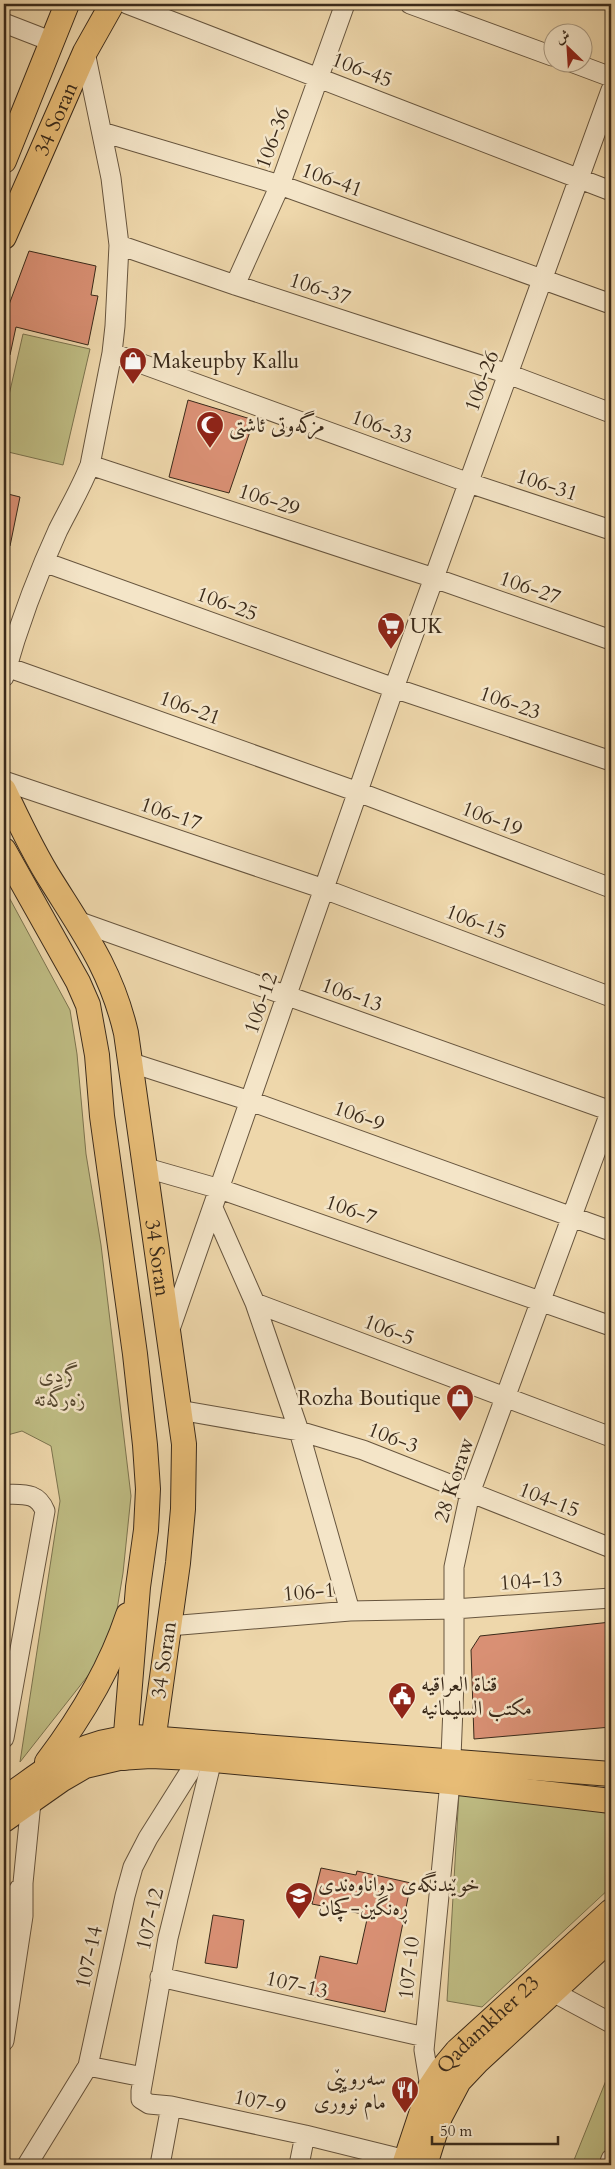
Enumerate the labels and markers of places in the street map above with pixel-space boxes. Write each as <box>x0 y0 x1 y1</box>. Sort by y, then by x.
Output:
shop icon: Makeupby Kallu <box>118 346 148 385</box>
place label: Makeupby Kallu <box>152 347 299 376</box>
mosque icon: مزگەوتی ئاشتی <box>195 410 225 449</box>
place label: مزگەوتی ئاشتی <box>229 410 325 440</box>
supermarket icon: UK <box>376 611 406 650</box>
place label: UK <box>410 612 443 641</box>
shop icon: Rozha Boutique <box>445 1383 475 1422</box>
place label: Rozha Boutique <box>297 1384 441 1413</box>
place label: قناة العراقيه مكتب السليمانيه <box>421 1670 532 1723</box>
public building icon: قناة العراقيه مكتب السليمانيه <box>387 1681 417 1720</box>
place label: خوێندنگەی دواناوەندی ڕەنگین-کچان <box>318 1870 480 1925</box>
school or university icon: خوێندنگەی دواناوەندی ڕەنگین-کچان <box>284 1881 314 1920</box>
place label: سەروپێی مام نووری <box>314 2064 386 2120</box>
restaurant icon: سەروپێی مام نووری <box>390 2075 420 2114</box>

